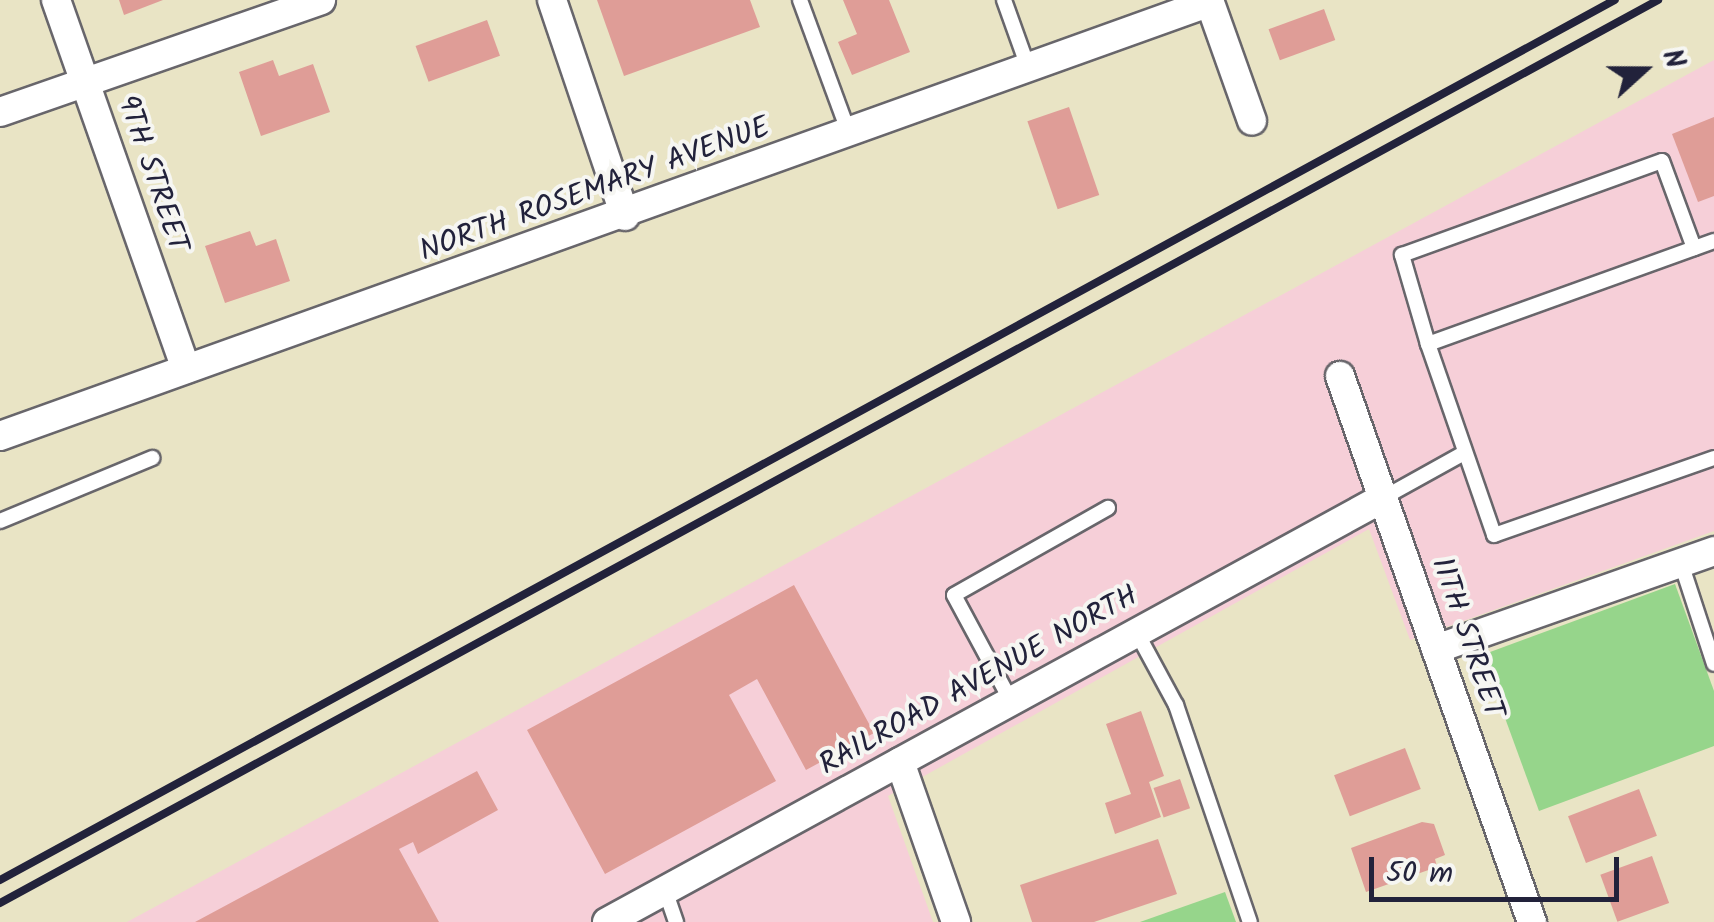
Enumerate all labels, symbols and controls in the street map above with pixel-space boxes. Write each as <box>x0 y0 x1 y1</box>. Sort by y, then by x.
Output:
north arrow <box>1594 20 1694 120</box>
text: N <box>1648 43 1697 75</box>
street label: 9TH STREET <box>108 91 196 257</box>
street label: NORTH ROSEMARY AVENUE <box>415 110 775 270</box>
street label: 11TH STREET <box>1423 553 1511 723</box>
street label: RAILROAD AVENUE NORTH <box>813 578 1145 784</box>
scale bar <box>1374 837 1624 899</box>
text: 50 m <box>1386 850 1453 898</box>

